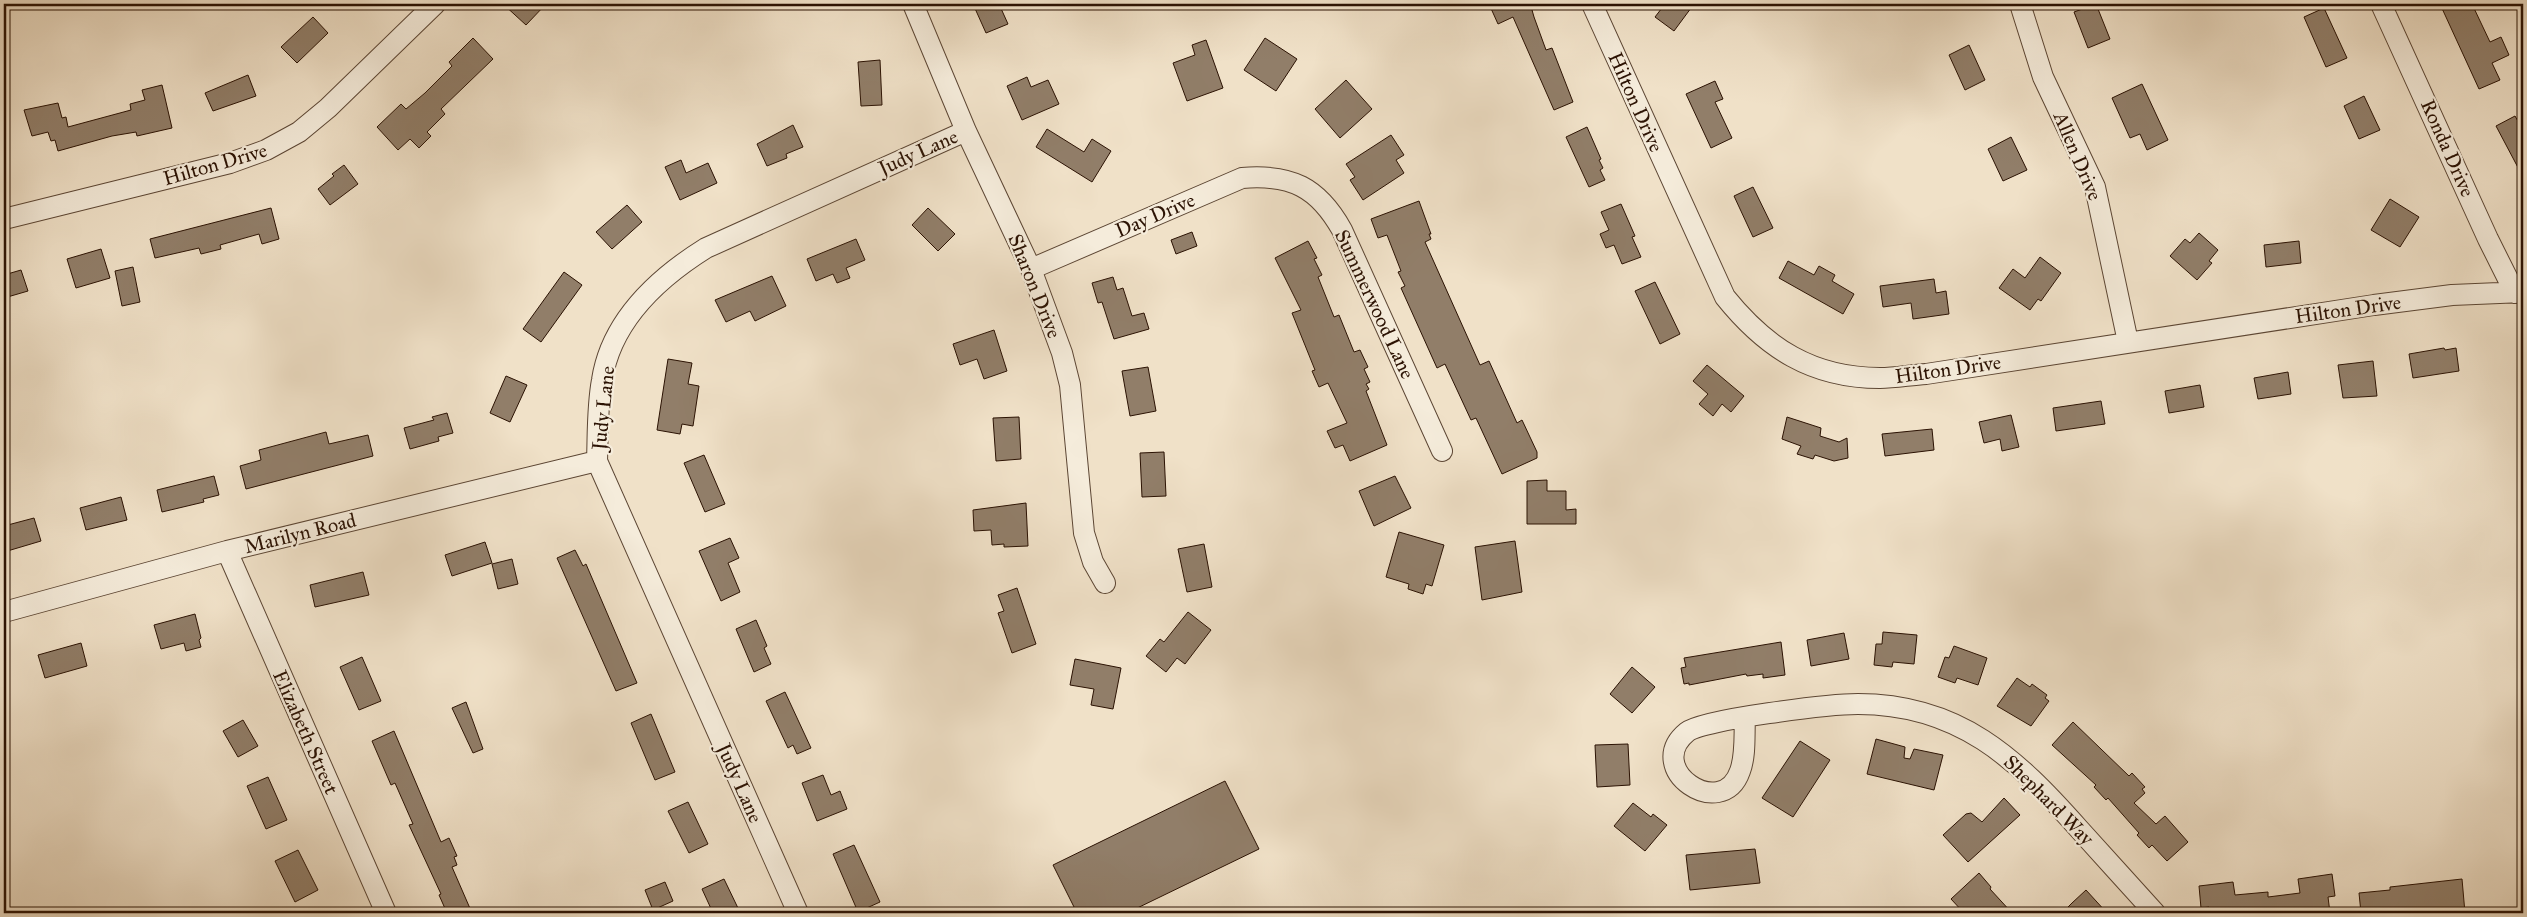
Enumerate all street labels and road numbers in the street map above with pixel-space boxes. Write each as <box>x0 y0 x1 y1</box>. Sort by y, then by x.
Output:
street label: Hilton Drive <box>1603 48 1669 156</box>
street label: Ronda Drive <box>2416 96 2480 200</box>
street label: Allen Drive <box>2048 107 2107 204</box>
street label: Judy Lane <box>873 124 962 182</box>
street label: Hilton Drive <box>160 138 270 190</box>
street label: Day Drive <box>1112 188 1198 242</box>
street label: Summerwood Lane <box>1330 226 1420 382</box>
street label: Sharon Drive <box>1003 230 1067 342</box>
street label: Hilton Drive <box>2293 290 2403 328</box>
street label: Hilton Drive <box>1893 350 2003 388</box>
street label: Judy Lane <box>586 365 620 453</box>
street label: Marilyn Road <box>242 508 358 558</box>
street label: Elizabeth Street <box>268 666 344 798</box>
street label: Judy Lane <box>710 738 768 827</box>
street label: Shephard Way <box>1999 750 2100 851</box>

